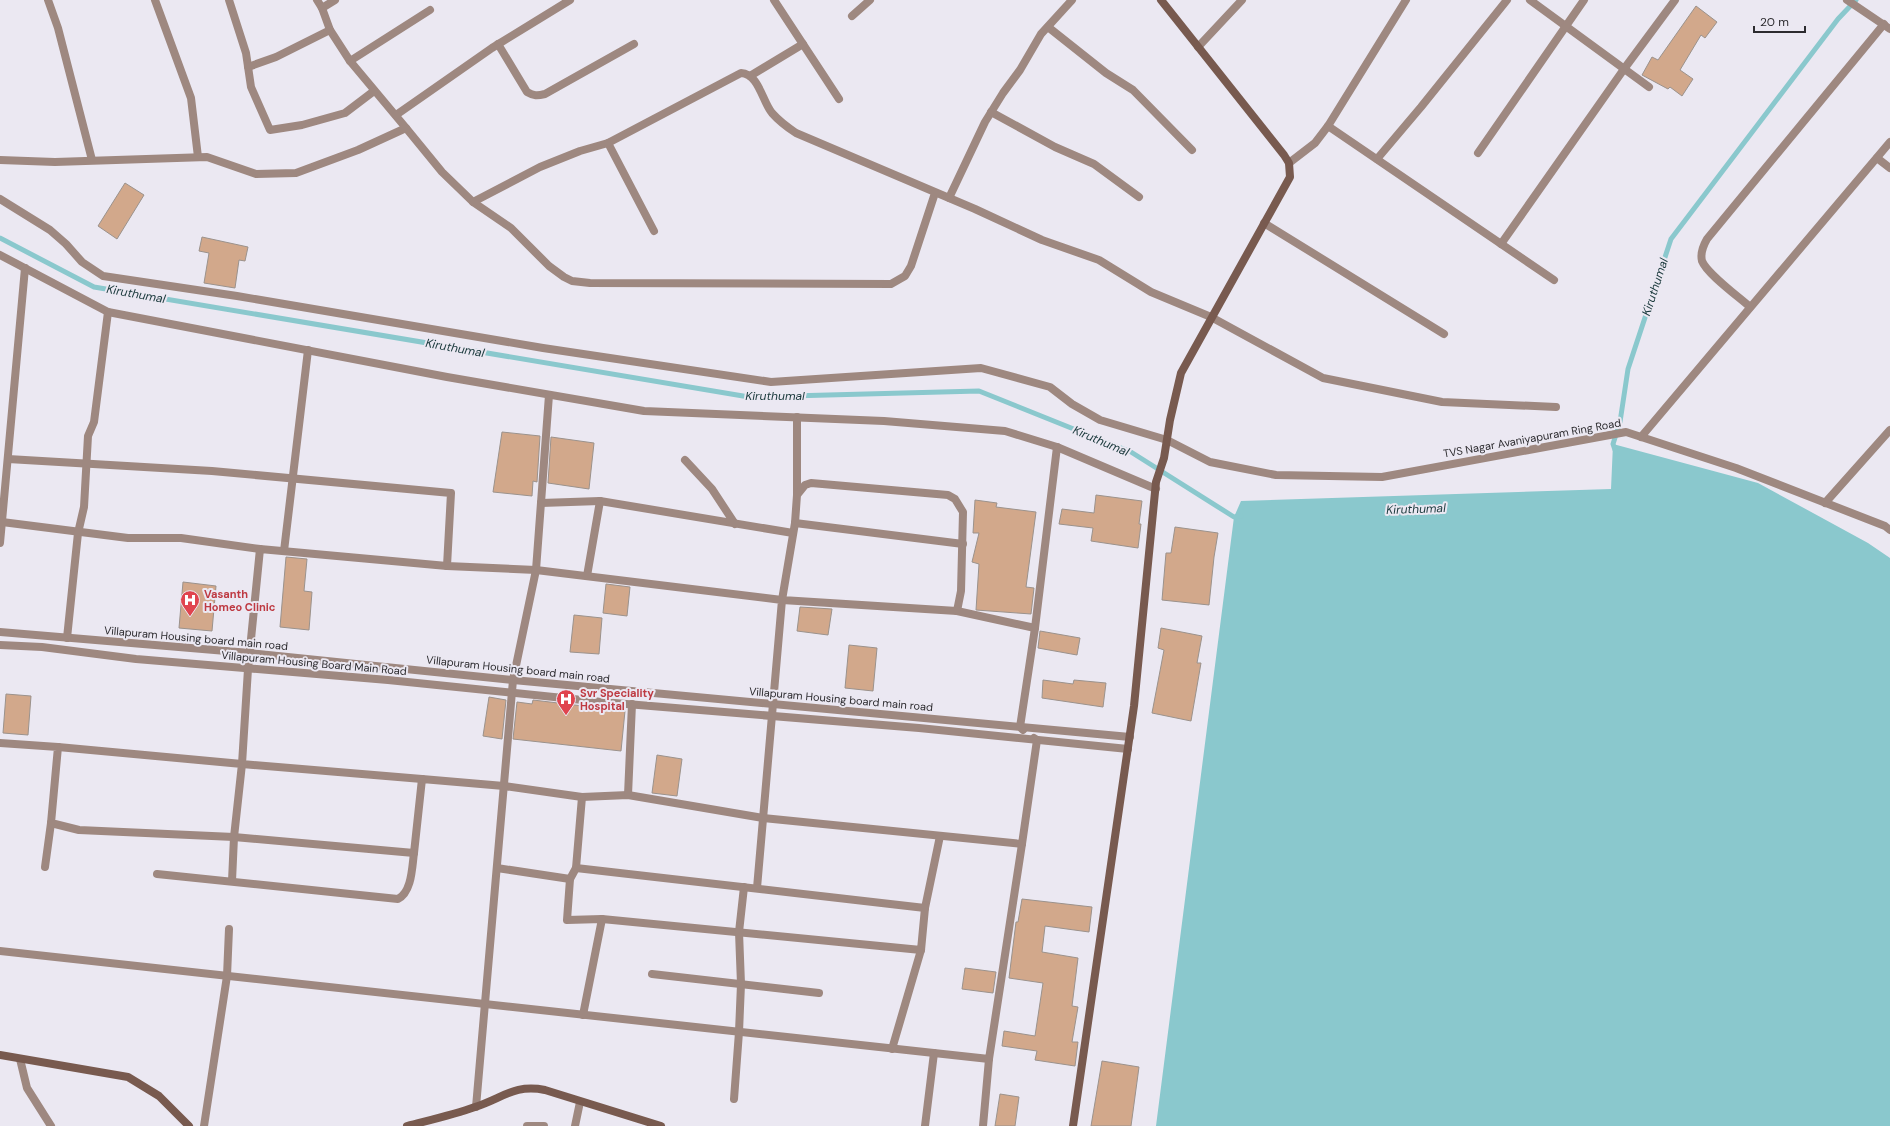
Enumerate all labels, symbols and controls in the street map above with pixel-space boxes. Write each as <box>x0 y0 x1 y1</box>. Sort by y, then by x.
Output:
scale bar <box>1754 8 1805 34</box>
text: 20 m <box>1760 14 1789 30</box>
water label: Kiruthumal <box>1638 256 1672 318</box>
water label: Kiruthumal <box>105 281 167 307</box>
water label: Kiruthumal <box>424 335 486 361</box>
water label: Kiruthumal <box>745 388 805 404</box>
street label: TVS Nagar Avaniyapuram Ring Road <box>1442 415 1622 461</box>
water label: Kiruthumal <box>1070 422 1132 460</box>
water label: Kiruthumal <box>1386 500 1446 518</box>
place label: Vasanth Homeo Clinic <box>204 587 276 614</box>
hospital icon: Vasanth Homeo Clinic <box>179 589 201 617</box>
street label: Villapuram Housing board main road <box>103 623 289 653</box>
street label: Villapuram Housing Board Main Road <box>221 648 407 678</box>
street label: Villapuram Housing board main road <box>425 652 611 686</box>
street label: Villapuram Housing board main road <box>748 684 934 714</box>
place label: Svr Speciality Hospital <box>580 686 654 713</box>
hospital icon: Svr Speciality Hospital <box>555 688 577 716</box>

